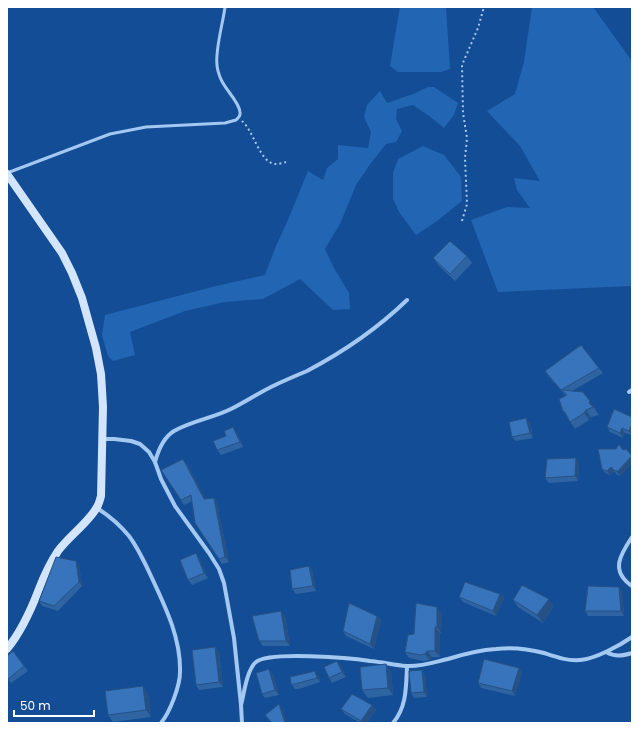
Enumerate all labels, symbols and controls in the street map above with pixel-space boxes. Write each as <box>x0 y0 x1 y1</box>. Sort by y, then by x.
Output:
scale bar <box>14 692 94 718</box>
text: 50 m <box>20 697 51 714</box>

